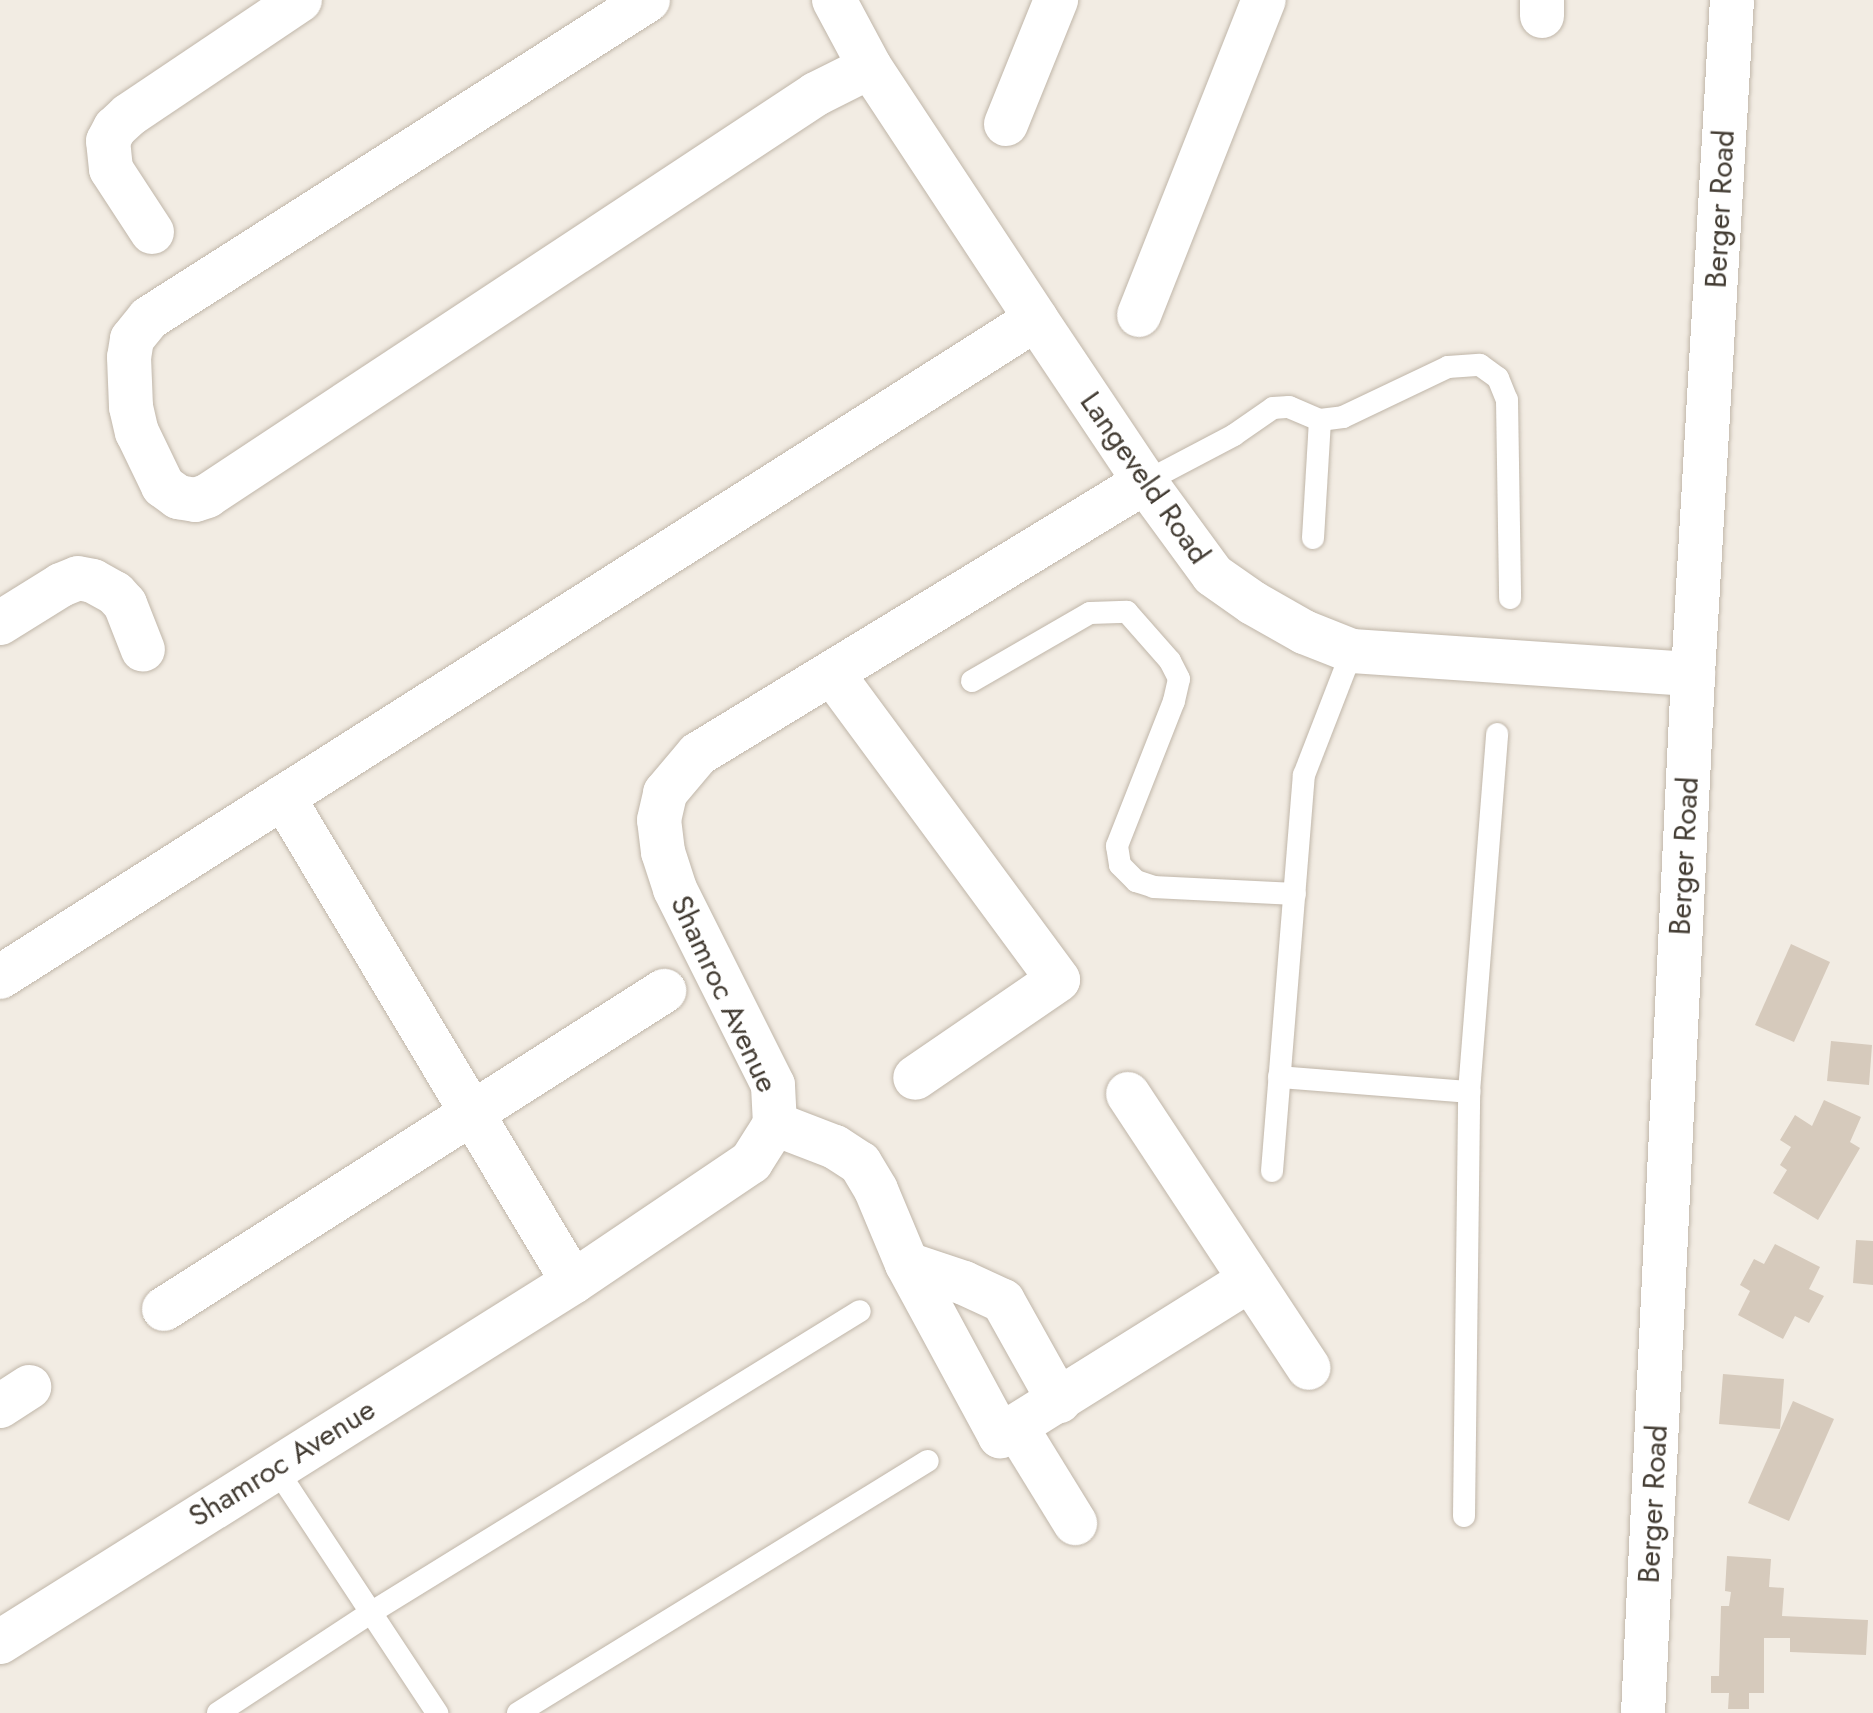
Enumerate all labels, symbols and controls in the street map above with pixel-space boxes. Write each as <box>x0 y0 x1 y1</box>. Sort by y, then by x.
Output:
street label: Berger Road <box>1698 129 1742 289</box>
street label: Langeveld Road <box>1072 385 1218 571</box>
street label: Berger Road <box>1662 776 1706 936</box>
street label: Shamroc Avenue <box>663 890 785 1098</box>
street label: Shamroc Avenue <box>182 1391 382 1535</box>
street label: Berger Road <box>1631 1424 1675 1584</box>

